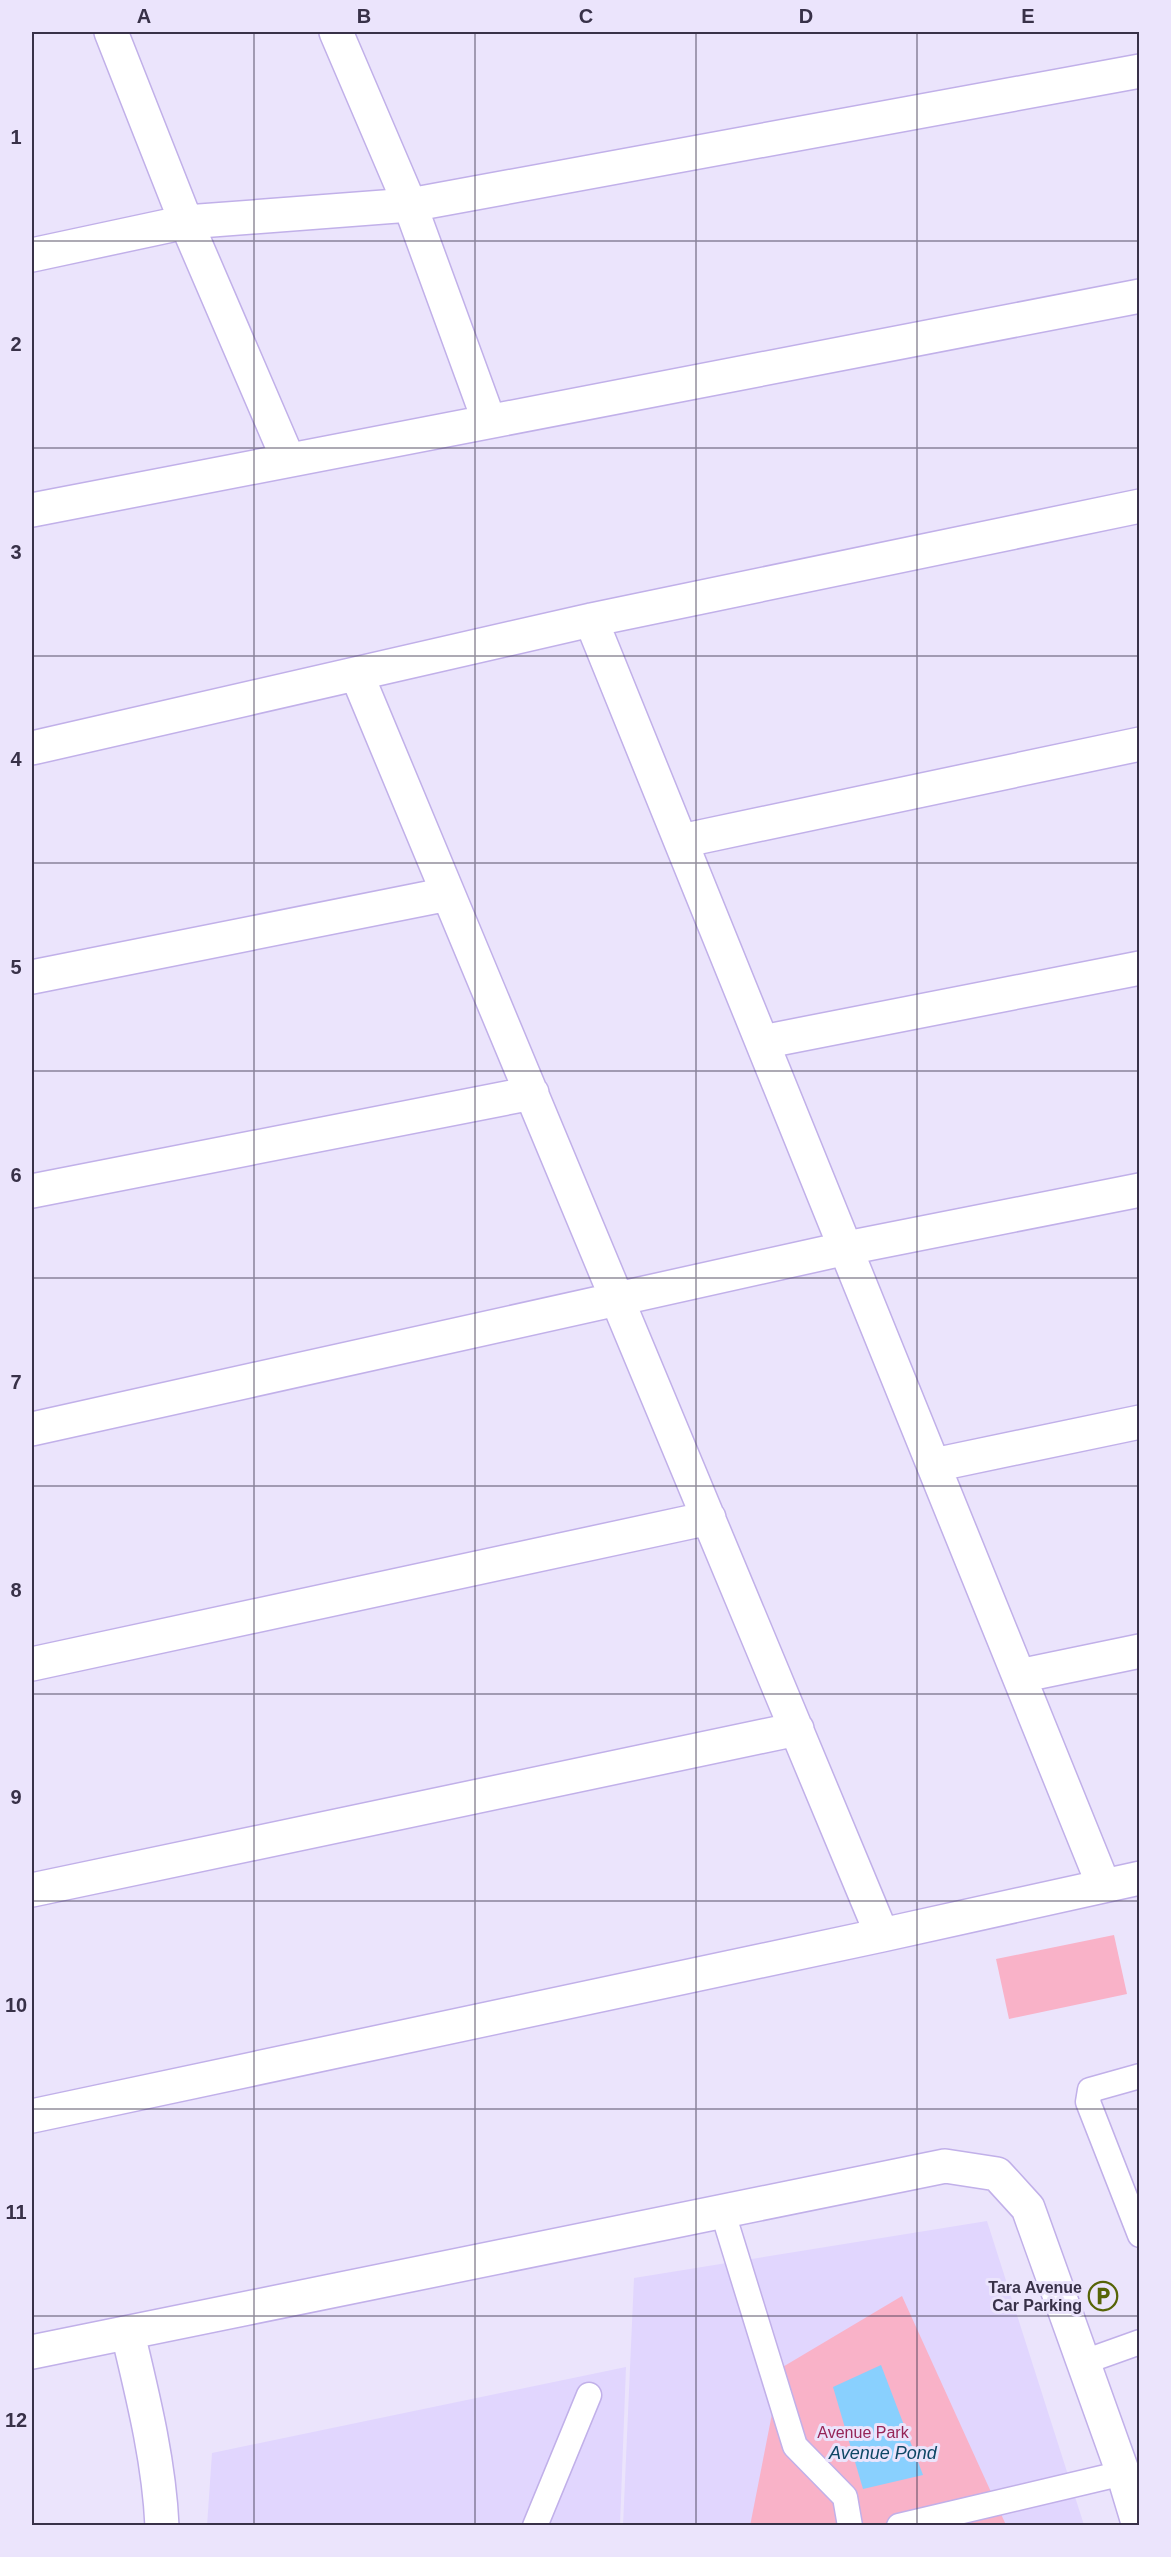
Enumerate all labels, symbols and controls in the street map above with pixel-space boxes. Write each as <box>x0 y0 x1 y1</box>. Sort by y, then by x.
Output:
text: A <box>137 5 151 27</box>
text: B <box>357 5 371 27</box>
text: C <box>579 5 593 27</box>
text: D <box>799 5 813 27</box>
text: E <box>1021 5 1035 27</box>
text: 1 <box>10 126 22 148</box>
text: 2 <box>10 333 22 355</box>
text: 3 <box>10 541 22 563</box>
text: 4 <box>10 748 22 770</box>
text: 5 <box>10 956 22 978</box>
text: 6 <box>10 1164 22 1186</box>
text: 7 <box>10 1371 22 1393</box>
text: 8 <box>10 1579 22 1601</box>
text: 9 <box>10 1786 22 1808</box>
text: 10 <box>5 1994 27 2016</box>
text: 11 <box>5 2201 27 2223</box>
place label: Tara Avenue Car Parking <box>988 2279 1082 2314</box>
parking icon: Tara Avenue Car Parking <box>1087 2280 1119 2312</box>
text: 12 <box>5 2409 27 2431</box>
park label: Avenue Park <box>817 2424 910 2441</box>
water label: Avenue Pond <box>828 2443 938 2463</box>

